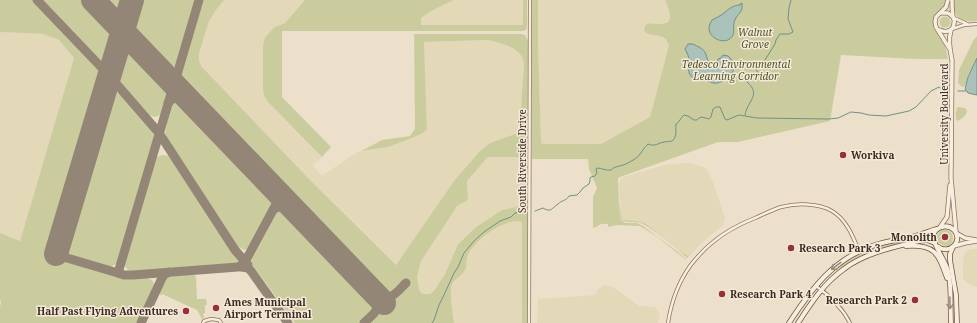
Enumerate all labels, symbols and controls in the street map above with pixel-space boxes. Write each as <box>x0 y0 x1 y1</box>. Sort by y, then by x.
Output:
park label: Walnut Grove <box>738 25 773 51</box>
park label: Tedesco Environmental Learning Corridor <box>682 57 790 83</box>
street label: University Boulevard <box>937 63 951 165</box>
street label: South Riverside Drive <box>515 109 529 213</box>
place label: Workiva <box>851 148 894 162</box>
marker: Workiva <box>838 150 848 160</box>
place label: Monolith <box>891 230 937 244</box>
marker: Monolith <box>940 232 950 242</box>
place label: Research Park 3 <box>799 241 881 255</box>
marker: Research Park 3 <box>786 243 796 253</box>
one-way arrow <box>831 261 842 270</box>
place label: Research Park 4 <box>730 287 812 301</box>
marker: Research Park 4 <box>717 289 727 299</box>
place label: Research Park 2 <box>826 293 907 307</box>
place label: Ames Municipal Airport Terminal <box>224 295 312 321</box>
marker: Research Park 2 <box>910 295 920 305</box>
one-way arrow <box>946 296 954 309</box>
marker: Ames Municipal Airport Terminal <box>211 303 221 313</box>
place label: Half Past Flying Adventures <box>37 304 178 318</box>
marker: Half Past Flying Adventures <box>181 306 191 316</box>

